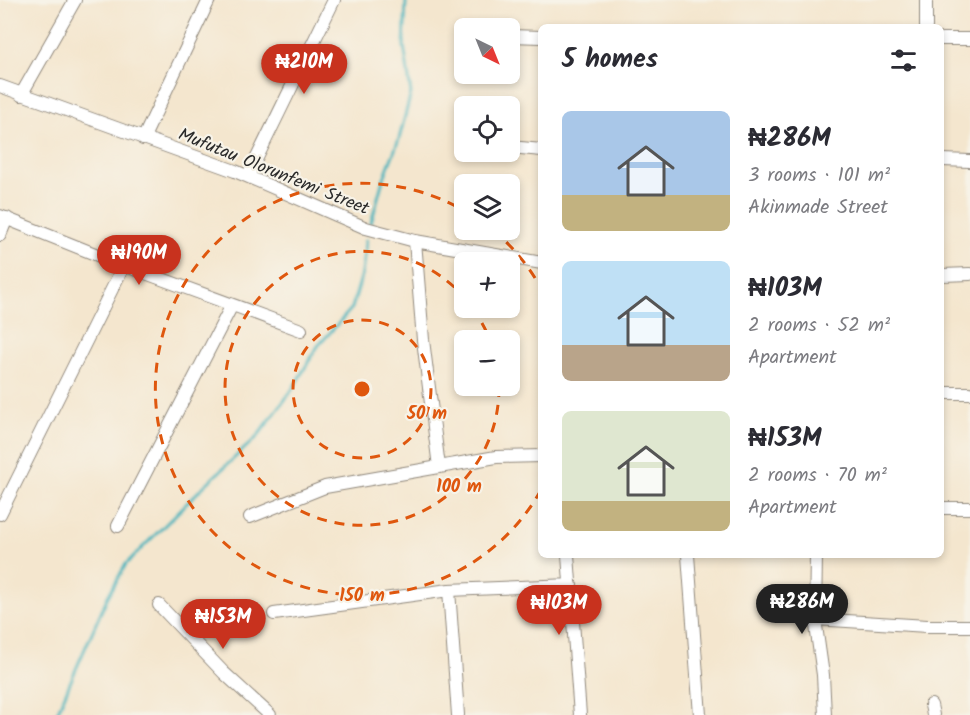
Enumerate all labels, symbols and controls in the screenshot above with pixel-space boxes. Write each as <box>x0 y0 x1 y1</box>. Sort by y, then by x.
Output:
north arrow <box>454 18 520 84</box>
map controls <box>454 18 520 396</box>
text: 5 homes <box>562 39 658 81</box>
pin: ₦210M <box>262 44 346 95</box>
icon: filters <box>887 44 920 77</box>
text: ₦210M <box>275 47 333 79</box>
button: locate <box>454 96 520 162</box>
text: ₦286M <box>748 118 831 160</box>
street label: Mufutau Olorunfemi Street <box>174 121 374 224</box>
icon: home <box>610 135 682 207</box>
text: 3 rooms · 101 m² <box>748 160 890 192</box>
button: layers <box>454 174 520 240</box>
text: Akinmade Street <box>748 192 888 224</box>
pin: ₦190M <box>97 235 181 286</box>
text: ₦190M <box>111 238 167 270</box>
button: + <box>454 252 520 318</box>
text: ₦103M <box>748 268 822 310</box>
icon: home <box>610 285 682 357</box>
text: 2 rooms · 52 m² <box>748 310 890 342</box>
button: − <box>454 330 520 396</box>
text: Apartment <box>748 342 837 374</box>
centre of rings <box>352 379 372 399</box>
text: 50 m <box>406 400 447 429</box>
text: ₦153M <box>748 418 822 460</box>
icon: home <box>610 435 682 507</box>
text: 2 rooms · 70 m² <box>748 460 887 492</box>
text: 100 m <box>436 473 482 502</box>
text: Apartment <box>748 492 837 524</box>
text: 150 m <box>339 582 385 611</box>
pin: ₦286M <box>760 584 844 635</box>
pin: ₦103M <box>517 585 601 636</box>
text: ₦286M <box>770 587 834 619</box>
text: ₦103M <box>531 588 587 620</box>
pin: ₦153M <box>181 599 265 650</box>
text: ₦153M <box>195 602 251 634</box>

